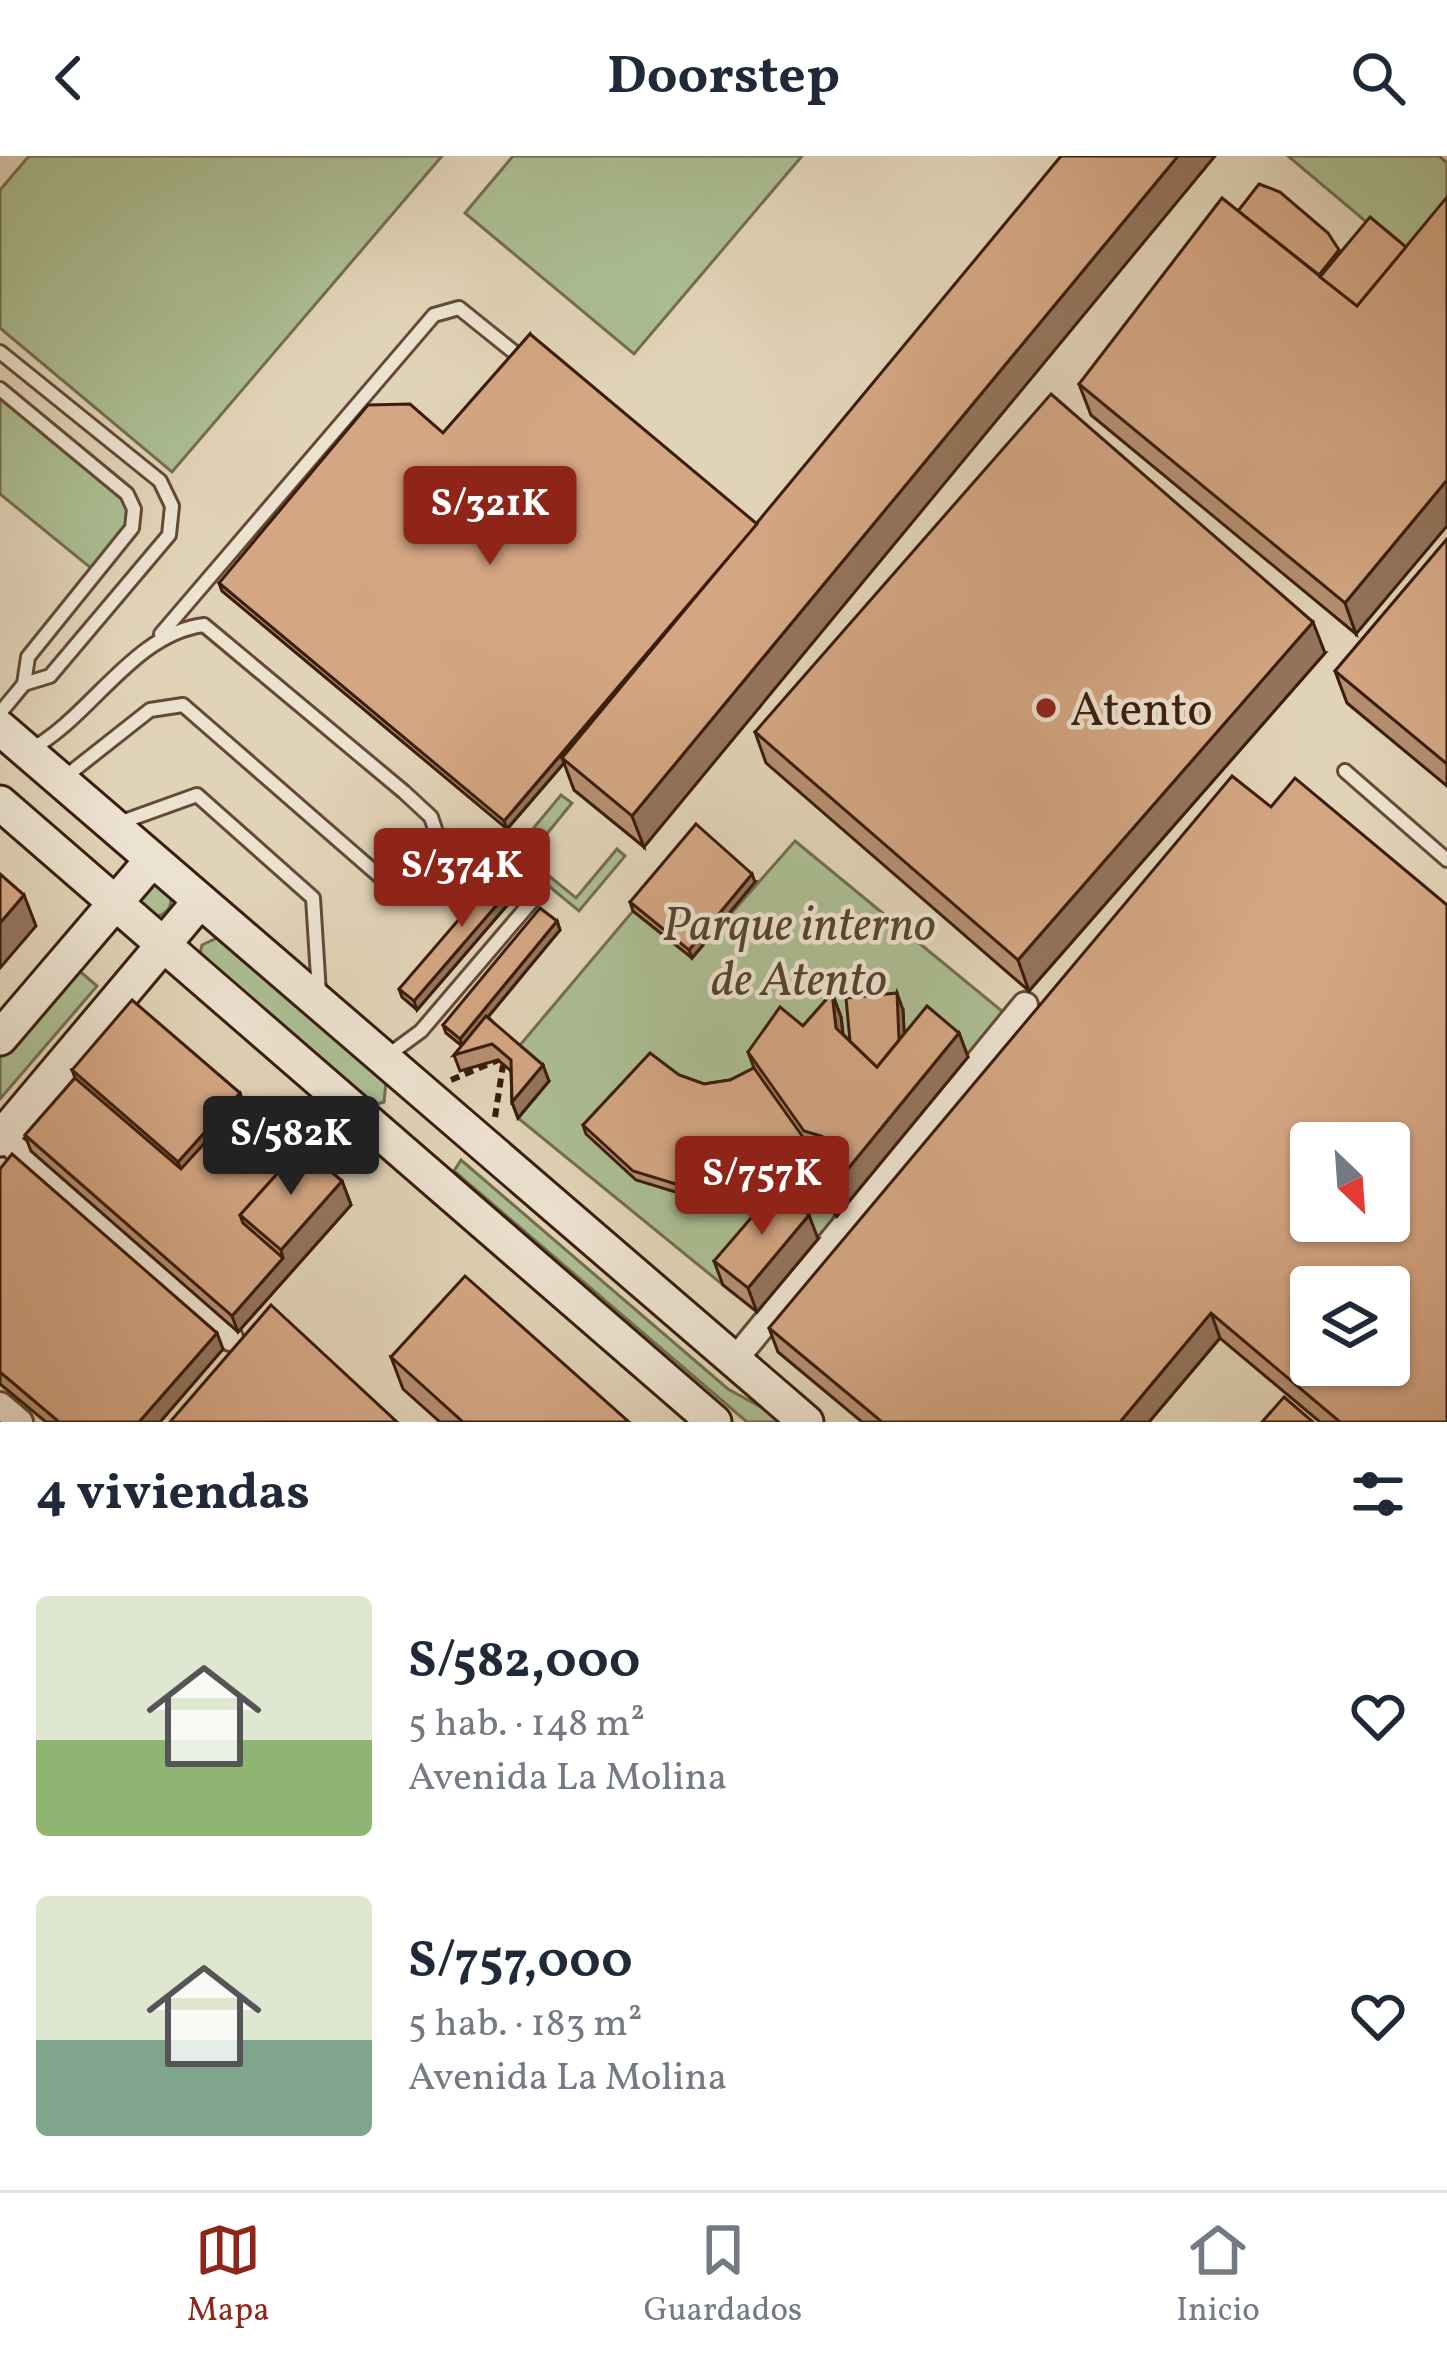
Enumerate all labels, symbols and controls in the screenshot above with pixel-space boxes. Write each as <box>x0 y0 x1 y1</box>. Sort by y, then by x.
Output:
text: Doorstep <box>607 41 840 116</box>
icon: back <box>36 45 102 111</box>
icon: search <box>1345 45 1411 111</box>
pin: S/321K <box>392 466 588 568</box>
text: S/321K <box>430 478 550 532</box>
place label: Atento <box>1070 679 1213 746</box>
marker: Atento <box>1033 695 1059 721</box>
pin: S/374K <box>364 828 560 930</box>
text: S/374K <box>401 840 523 894</box>
park label: Parque interno de Atento <box>662 894 936 1016</box>
pin: S/582K <box>193 1096 389 1198</box>
text: S/582K <box>230 1108 352 1162</box>
north arrow <box>1290 1122 1410 1242</box>
map controls <box>1290 1122 1410 1386</box>
pin: S/757K <box>664 1136 860 1238</box>
text: S/757K <box>702 1148 822 1202</box>
button: layers <box>1290 1266 1410 1386</box>
text: 4 viviendas <box>36 1459 310 1530</box>
icon: filters <box>1345 1461 1411 1527</box>
text: S/582,000 <box>408 1627 640 1698</box>
icon: home <box>132 1644 276 1788</box>
icon: heart <box>1345 1683 1411 1749</box>
text: 5 hab. · 148 m² <box>408 1698 645 1752</box>
text: Avenida La Molina <box>408 1752 727 1806</box>
text: S/757,000 <box>408 1927 633 1998</box>
icon: home <box>132 1944 276 2088</box>
icon: heart <box>1345 1983 1411 2049</box>
text: 5 hab. · 183 m² <box>408 1998 642 2052</box>
text: Avenida La Molina <box>408 2052 727 2106</box>
tab: Mapa <box>187 2217 270 2335</box>
tab: Guardados <box>644 2217 802 2335</box>
tab: Inicio <box>1176 2217 1260 2335</box>

